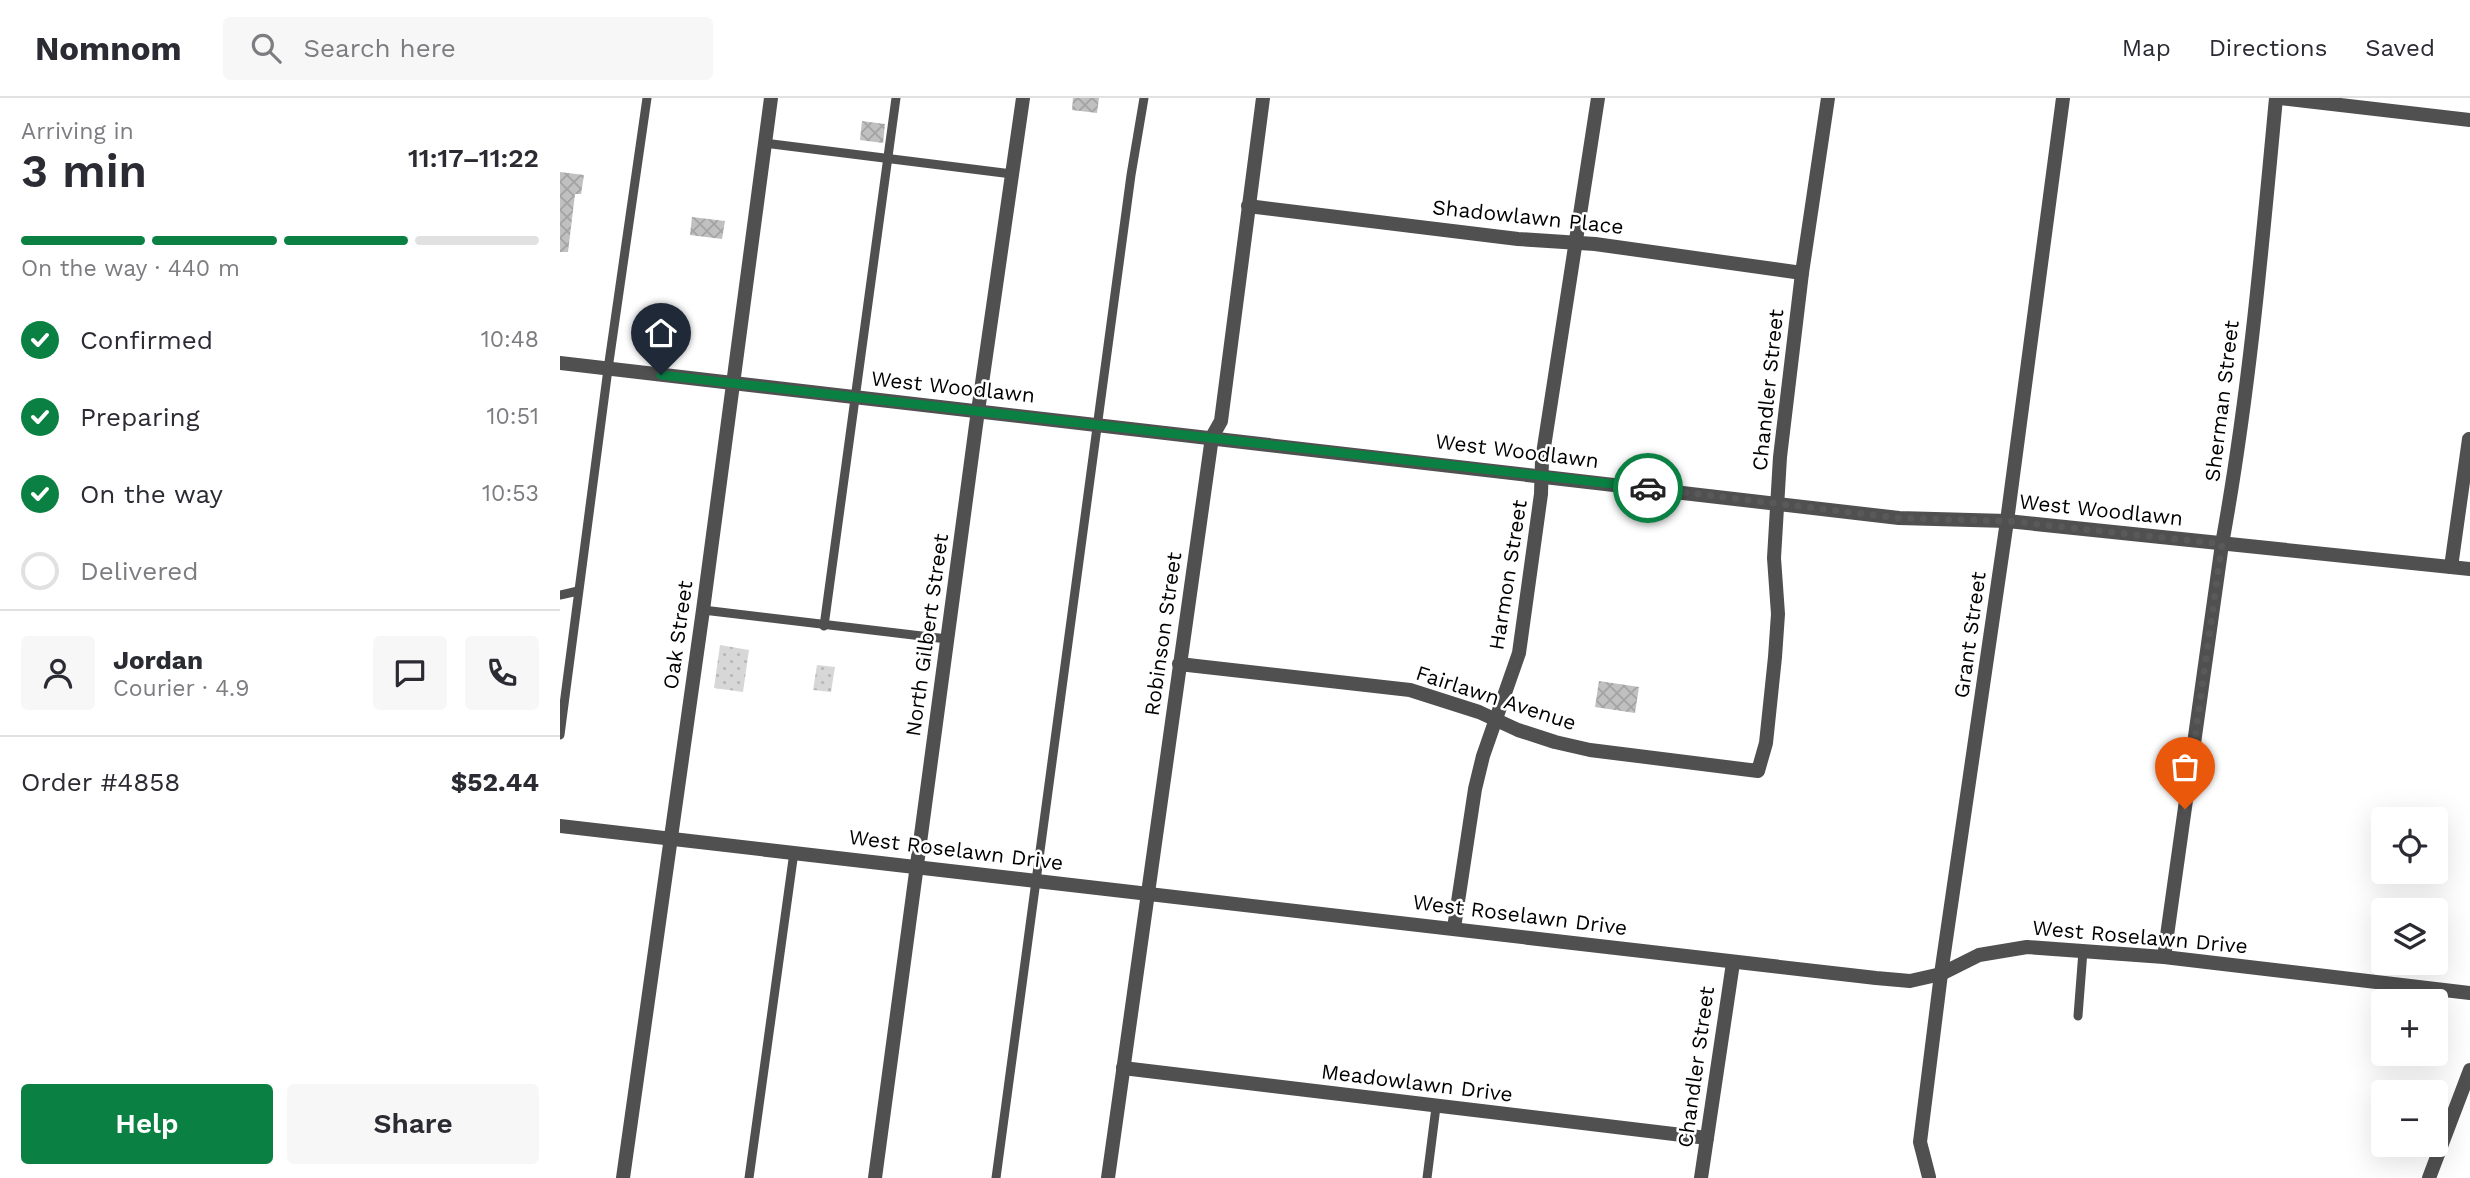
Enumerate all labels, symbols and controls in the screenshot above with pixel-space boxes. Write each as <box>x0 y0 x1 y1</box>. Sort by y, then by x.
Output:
search box <box>223 17 713 80</box>
text: Nomnom <box>35 29 181 68</box>
icon: search <box>247 29 285 67</box>
text: Search here <box>303 33 456 63</box>
text: Map <box>2122 34 2171 62</box>
text: Directions <box>2209 34 2327 62</box>
text: Saved <box>2365 34 2435 62</box>
text: Arriving in <box>21 118 134 145</box>
text: 11:17–11:22 <box>408 143 539 173</box>
text: 3 min <box>21 144 147 198</box>
street label: Shadowlawn Place <box>1431 194 1625 239</box>
text: On the way · 440 m <box>21 255 240 282</box>
pin <box>631 303 691 375</box>
street label: Chandler Street <box>1747 308 1788 472</box>
icon: home <box>642 314 680 352</box>
street label: Sherman Street <box>2199 319 2244 483</box>
icon: check <box>21 321 59 359</box>
text: Confirmed <box>80 325 213 355</box>
text: 10:48 <box>481 326 539 353</box>
street label: West Woodlawn <box>870 365 1036 408</box>
icon: check <box>21 398 59 436</box>
text: Preparing <box>80 402 200 432</box>
text: 10:51 <box>487 403 539 430</box>
street label: West Woodlawn <box>1434 428 1600 473</box>
courier <box>1613 453 1683 523</box>
icon: car <box>1629 469 1667 507</box>
icon: check <box>21 475 59 513</box>
text: On the way <box>80 479 223 509</box>
text: 10:53 <box>482 480 539 507</box>
street label: West Woodlawn <box>2018 488 2184 531</box>
street label: Harmon Street <box>1483 498 1532 652</box>
street label: North Gilbert Street <box>900 532 953 738</box>
street label: Robinson Street <box>1139 550 1186 717</box>
text: Delivered <box>80 556 199 586</box>
street label: Grant Street <box>1948 570 1991 700</box>
street label: Oak Street <box>658 579 698 691</box>
button: person <box>21 636 95 710</box>
button: chat <box>373 636 447 710</box>
button: phone <box>465 636 539 710</box>
text: Jordan <box>113 645 203 675</box>
street label: Fairlawn Avenue <box>1413 660 1579 735</box>
text: Courier · 4.9 <box>113 675 249 702</box>
pin <box>2155 737 2215 809</box>
icon: bag <box>2166 748 2204 786</box>
text: Order #4858 <box>21 767 180 797</box>
text: $52.44 <box>451 767 539 797</box>
map controls <box>2371 807 2448 1157</box>
button: locate <box>2371 807 2448 884</box>
street label: West Roselawn Drive <box>847 824 1065 875</box>
street label: West Roselawn Drive <box>1411 889 1629 940</box>
button: layers <box>2371 898 2448 975</box>
street label: West Roselawn Drive <box>2031 915 2249 958</box>
street label: Chandler Street <box>1672 985 1719 1149</box>
button: + <box>2371 989 2448 1066</box>
street label: Meadowlawn Drive <box>1320 1058 1514 1107</box>
button: − <box>2371 1080 2448 1157</box>
button: Help <box>21 1084 273 1164</box>
button: Share <box>287 1084 539 1164</box>

